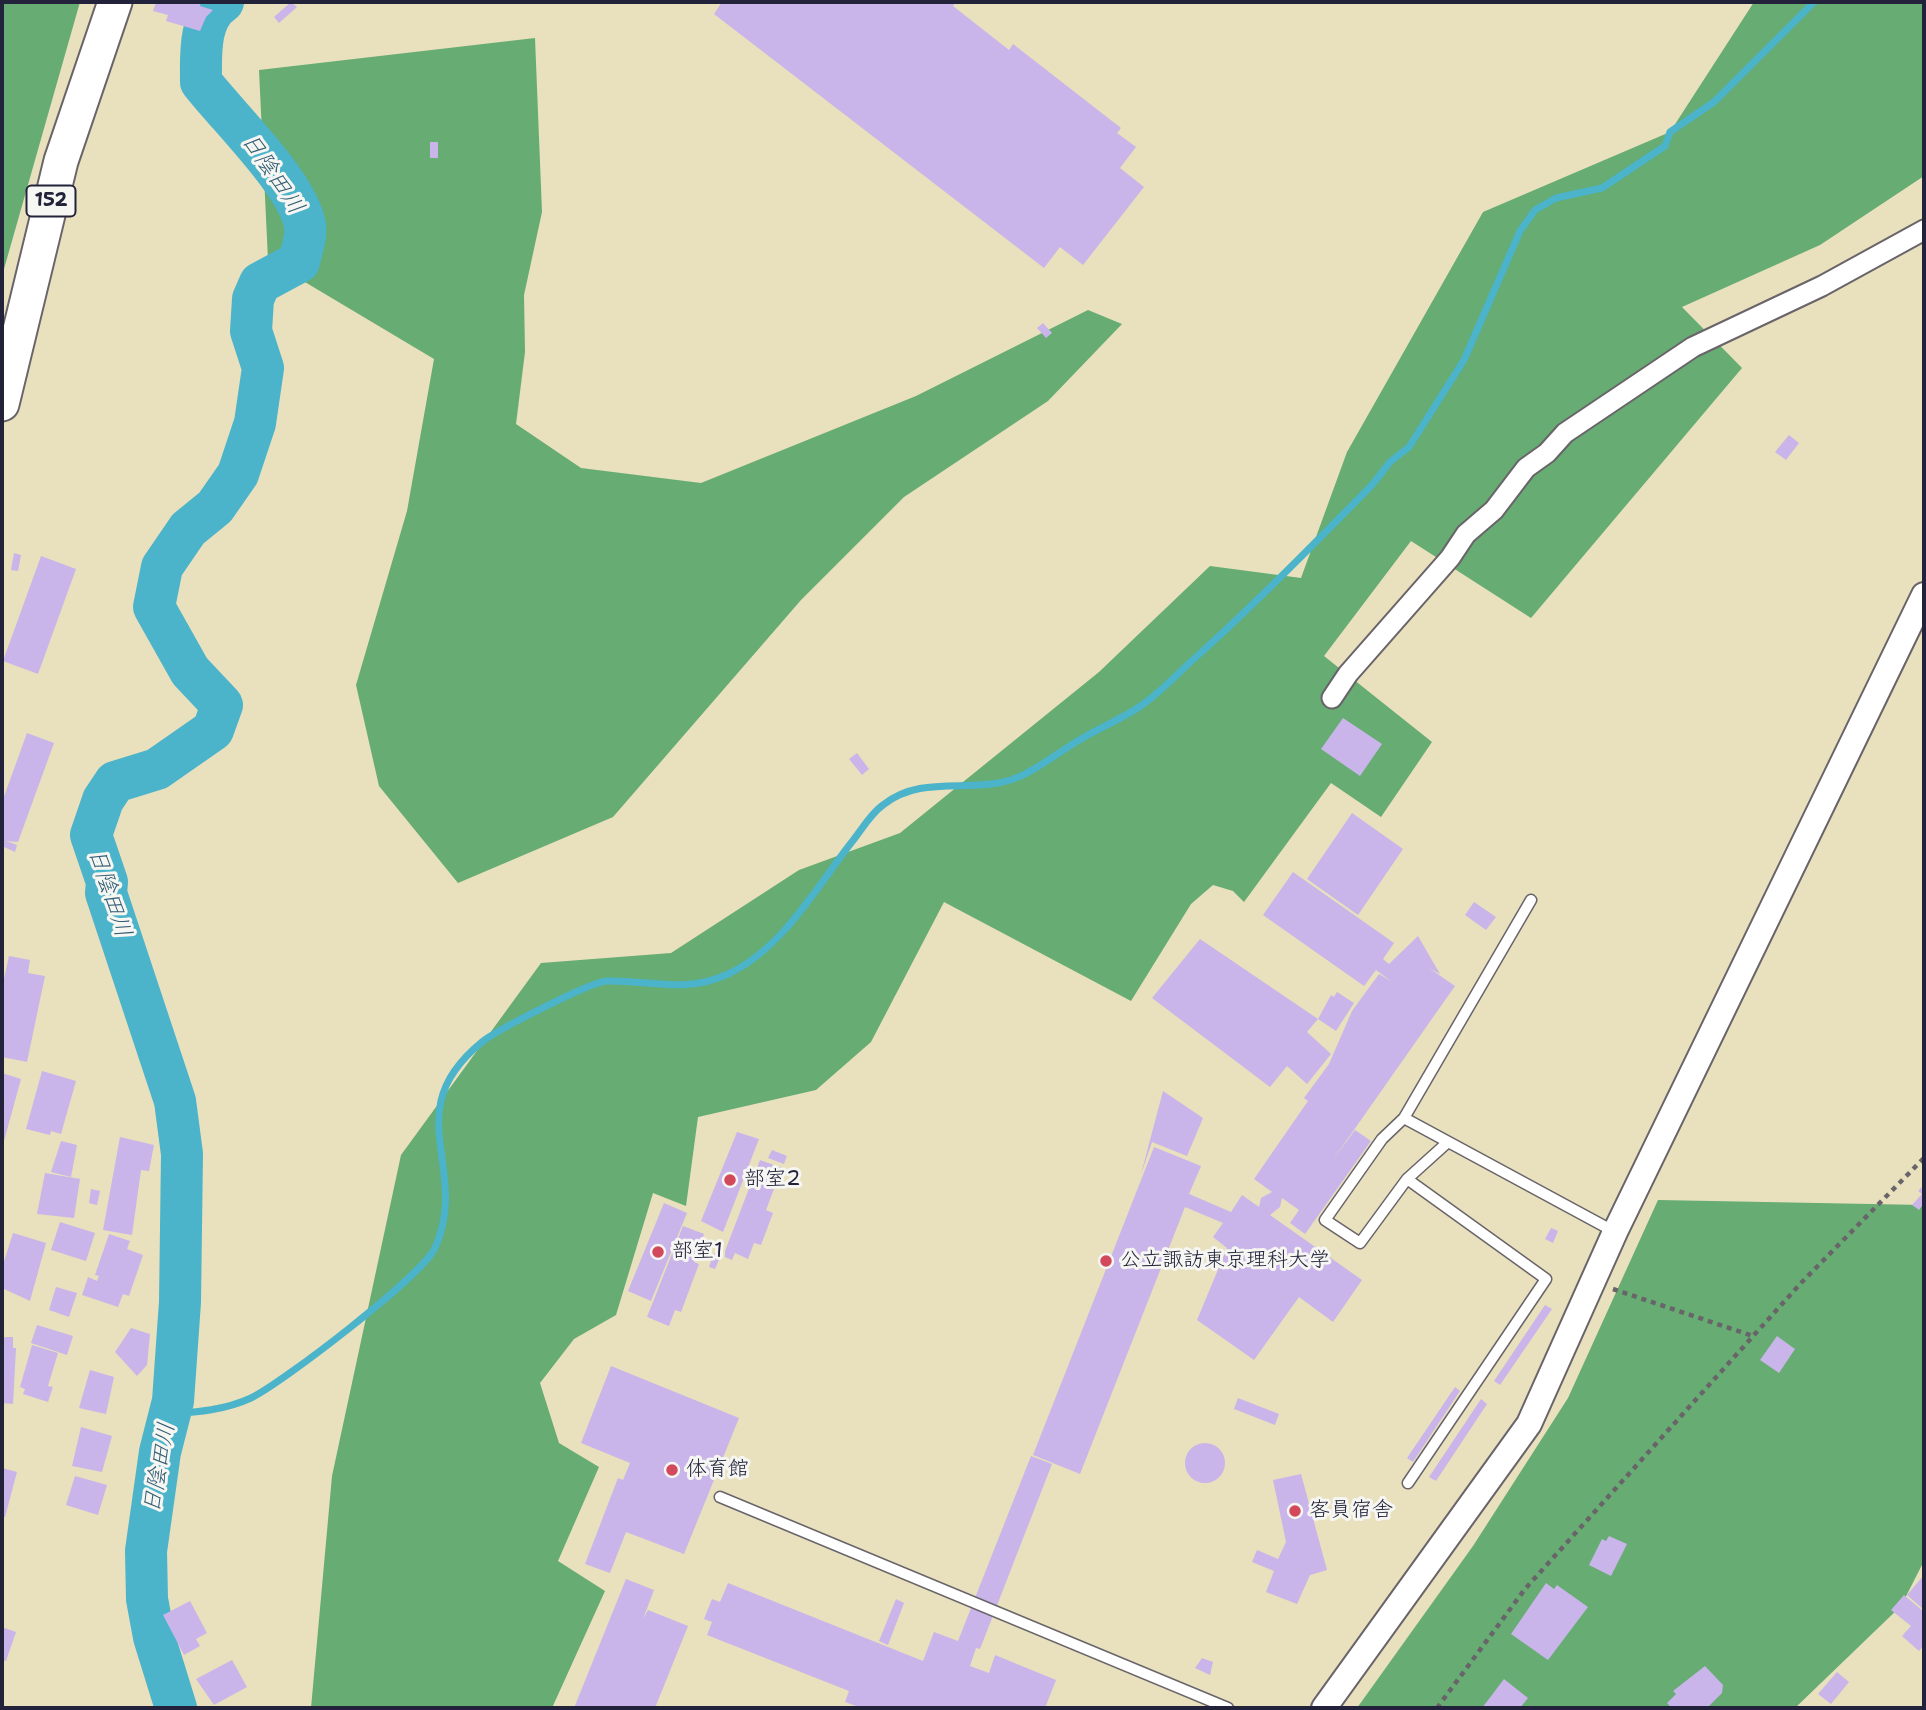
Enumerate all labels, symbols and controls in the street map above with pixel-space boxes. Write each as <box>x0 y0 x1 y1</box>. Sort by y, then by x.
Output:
water label: 日陰田川 <box>235 128 309 220</box>
road number: 152 <box>26 186 76 216</box>
water label: 日陰田川 <box>82 845 136 941</box>
place label: 部室2 <box>744 1167 801 1193</box>
marker: 部室2 <box>722 1172 738 1188</box>
place label: 部室1 <box>672 1239 723 1265</box>
marker: 部室1 <box>650 1244 666 1260</box>
place label: 公立諏訪東京理科大学 <box>1120 1248 1330 1274</box>
marker: 公立諏訪東京理科大学 <box>1098 1253 1114 1269</box>
water label: 日陰田川 <box>138 1420 182 1516</box>
place label: 体育館 <box>686 1457 749 1483</box>
marker: 体育館 <box>664 1462 680 1478</box>
place label: 客員宿舎 <box>1309 1498 1393 1524</box>
marker: 客員宿舎 <box>1287 1503 1303 1519</box>

